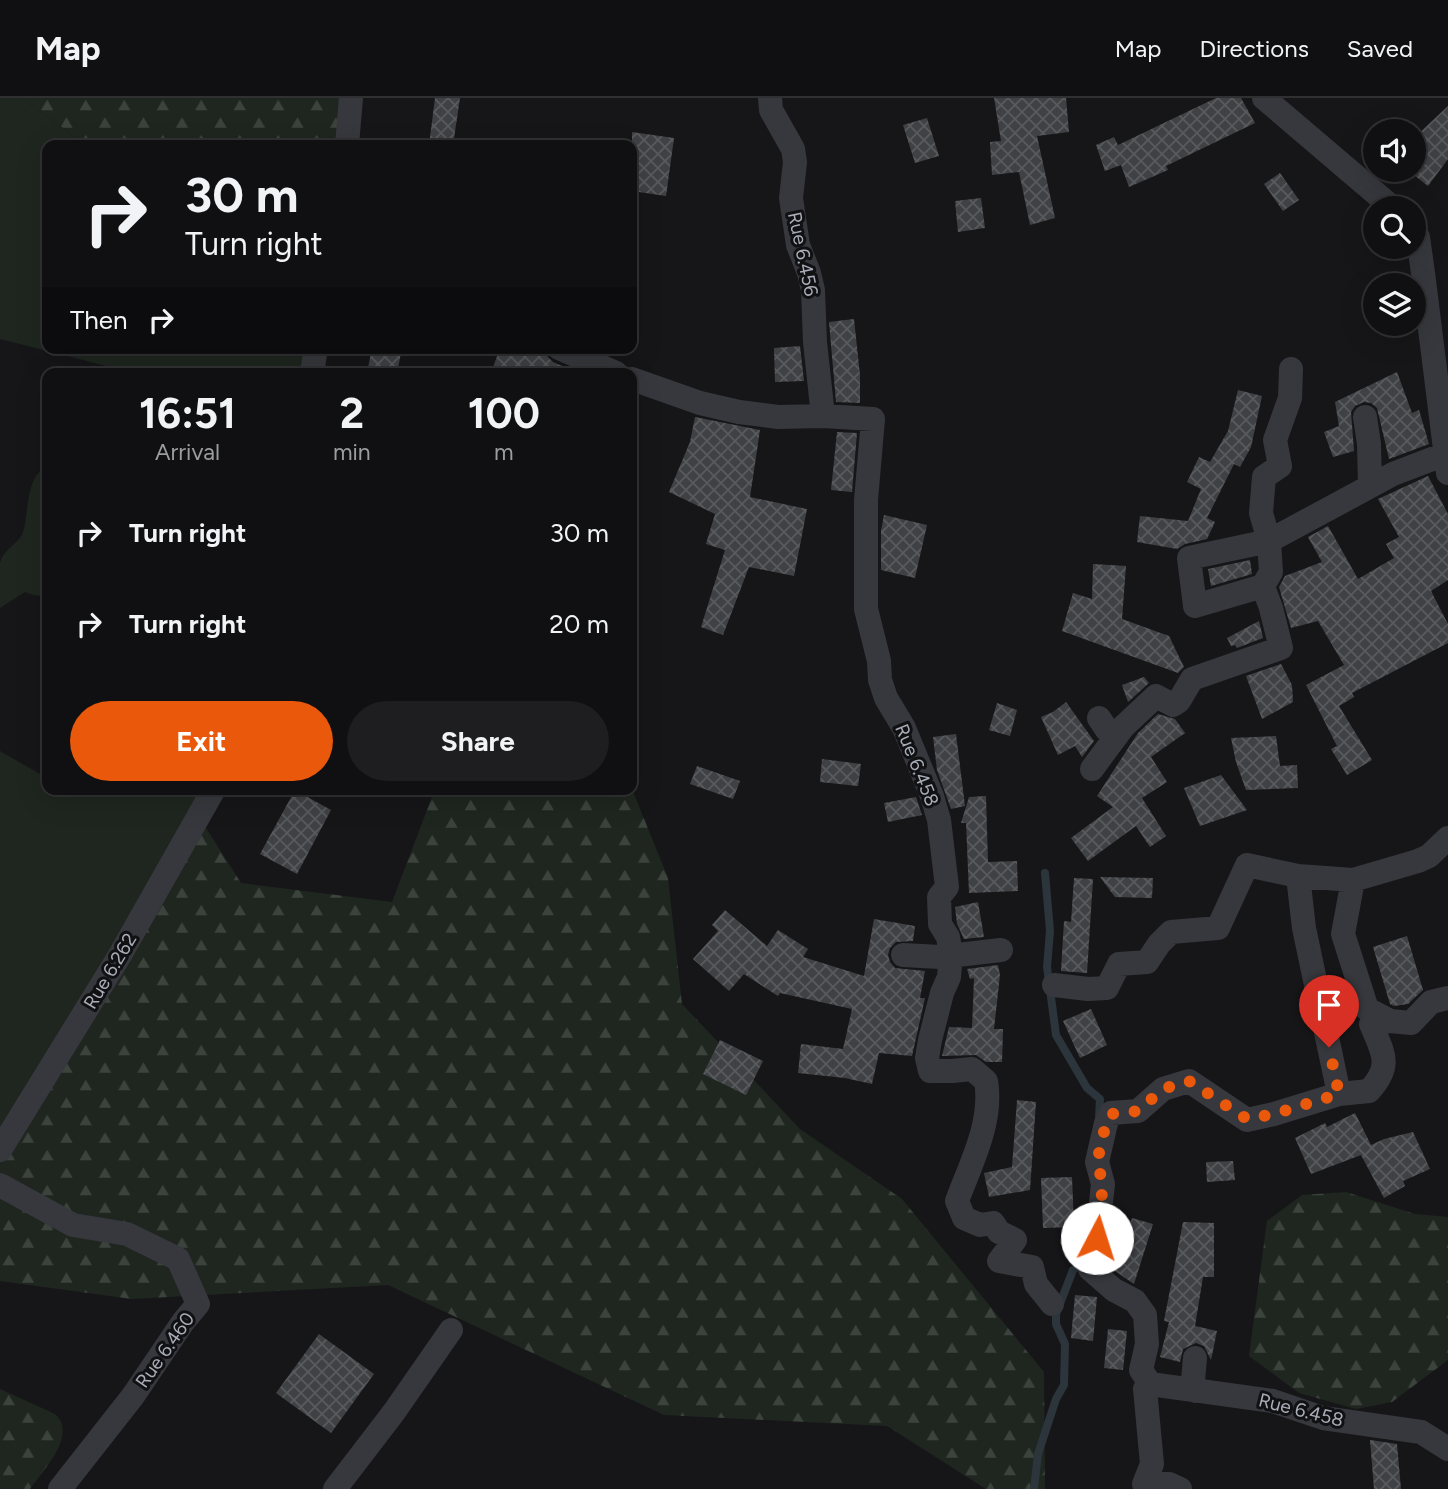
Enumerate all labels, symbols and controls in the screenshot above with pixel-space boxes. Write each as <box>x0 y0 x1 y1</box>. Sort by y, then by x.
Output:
text: Map <box>35 29 101 68</box>
text: Map <box>1115 34 1161 63</box>
text: Directions <box>1199 34 1309 63</box>
text: Saved <box>1347 34 1413 63</box>
map controls <box>1363 119 1426 336</box>
button: sound <box>1363 119 1426 182</box>
text: 30 m <box>185 165 298 224</box>
icon: right <box>70 168 161 259</box>
button: search <box>1363 196 1426 259</box>
street label: Rue 6.456 <box>783 210 823 299</box>
text: Turn right <box>185 225 323 263</box>
button: layers <box>1363 273 1426 336</box>
icon: right <box>142 301 180 339</box>
text: Then <box>70 304 128 336</box>
text: 16:51 <box>139 388 236 439</box>
text: 2 <box>340 388 364 439</box>
text: 100 <box>468 388 540 439</box>
text: Arrival <box>155 438 220 466</box>
text: min <box>333 438 371 466</box>
text: m <box>494 438 514 466</box>
icon: right <box>70 514 108 552</box>
text: Turn right <box>129 517 246 549</box>
text: 30 m <box>550 517 609 549</box>
icon: right <box>70 605 108 643</box>
text: Turn right <box>129 608 246 640</box>
text: 20 m <box>549 608 609 640</box>
button: Exit <box>70 701 333 781</box>
button: Share <box>347 701 609 781</box>
street label: Rue 6.458 <box>890 721 944 809</box>
street label: Rue 6.262 <box>78 929 142 1013</box>
pin <box>1299 975 1359 1047</box>
icon: arrive <box>1310 986 1348 1024</box>
position arrow <box>1060 1201 1134 1275</box>
street label: Rue 6.460 <box>131 1308 199 1392</box>
street label: Rue 6.458 <box>1256 1388 1346 1432</box>

